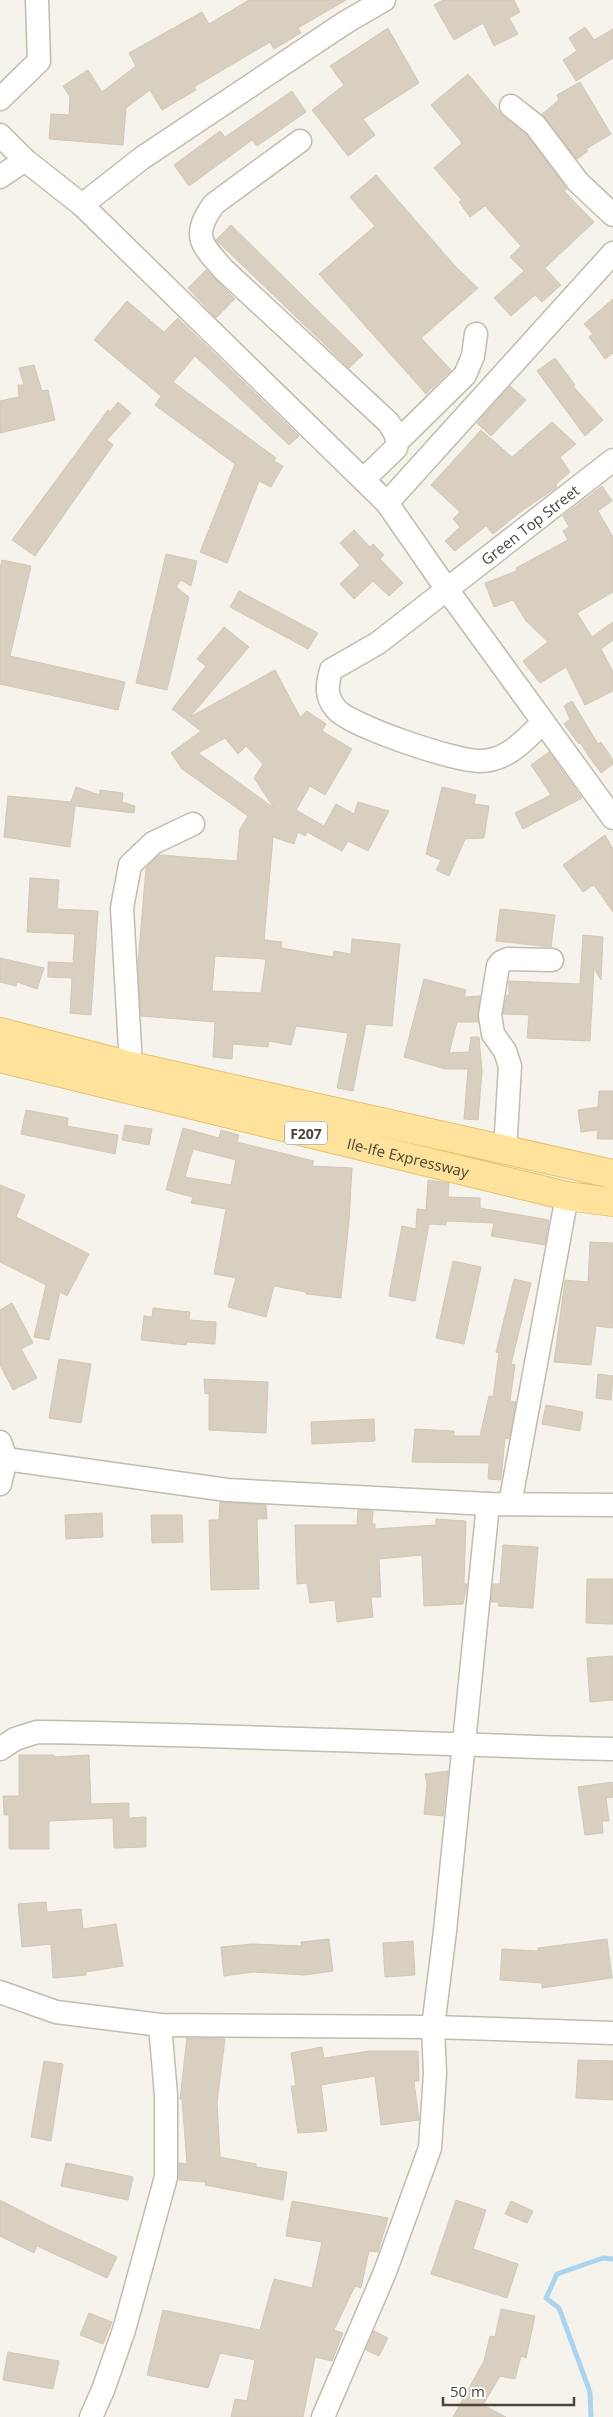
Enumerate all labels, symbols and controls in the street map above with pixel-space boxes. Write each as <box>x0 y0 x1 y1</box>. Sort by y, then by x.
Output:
street label: Green Top Street <box>477 480 583 569</box>
road number: F207 <box>285 1122 327 1144</box>
street label: Ile-Ife Expressway <box>345 1133 471 1182</box>
scale bar <box>443 2374 574 2406</box>
text: 50 m <box>450 2381 485 2401</box>

